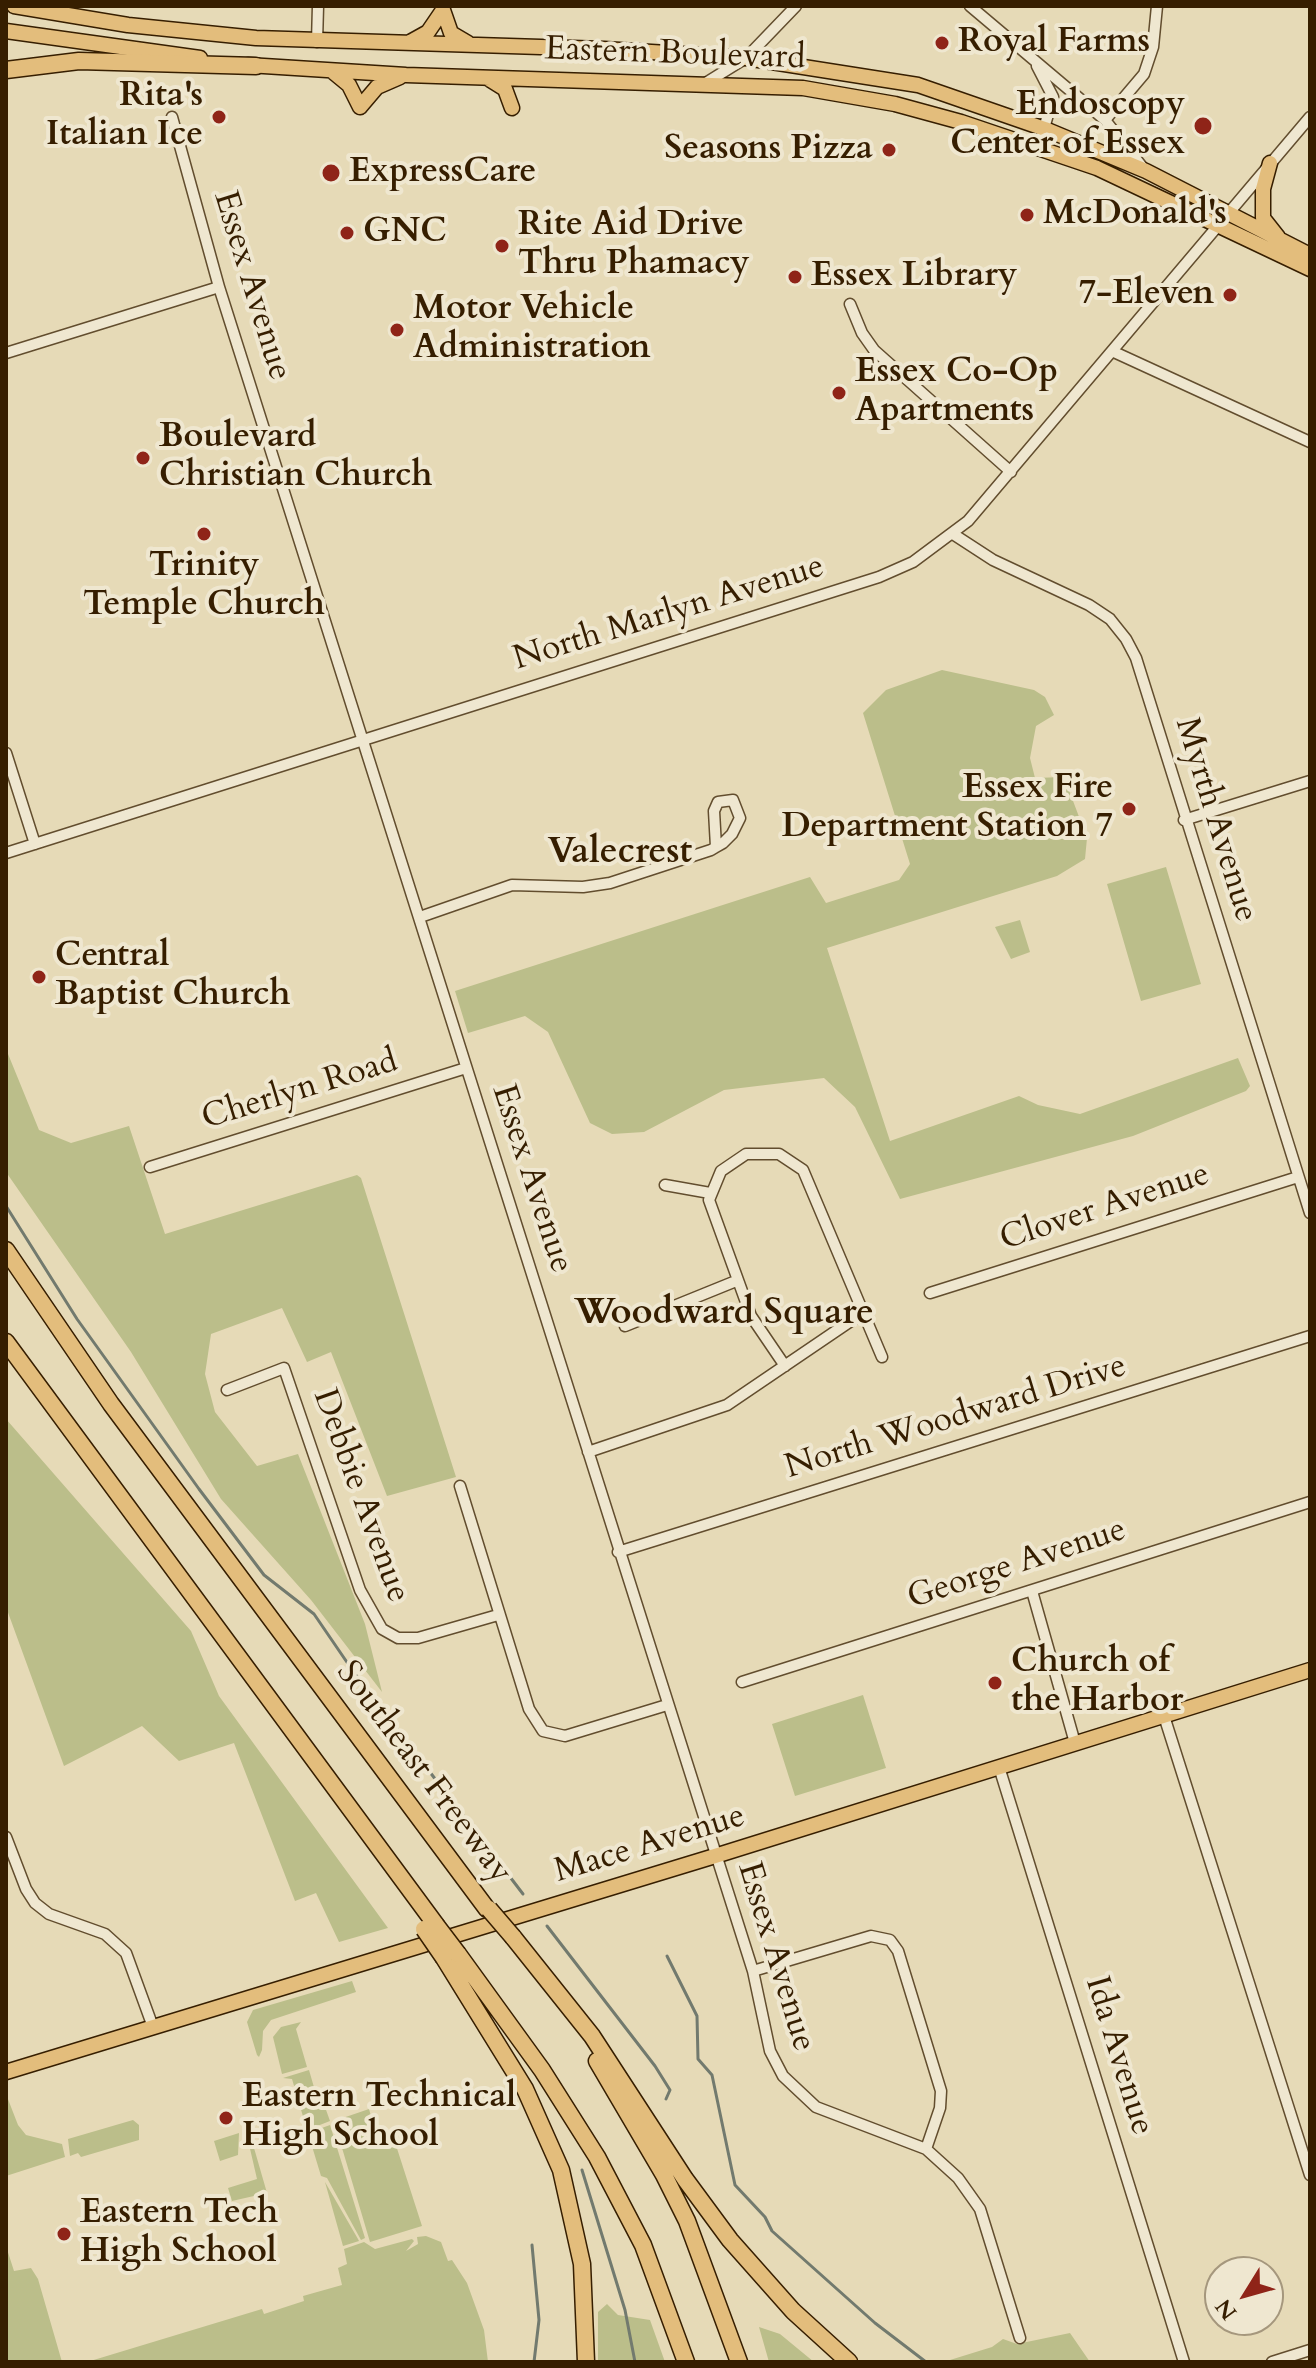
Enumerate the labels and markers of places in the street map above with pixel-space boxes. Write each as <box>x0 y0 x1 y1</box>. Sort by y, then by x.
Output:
place label: Royal Farms <box>958 23 1150 63</box>
marker: Royal Farms <box>933 34 951 52</box>
place label: Rita's Italian Ice <box>46 77 203 156</box>
place label: Endoscopy Center of Essex <box>950 86 1185 166</box>
marker: Rita's Italian Ice <box>210 108 228 126</box>
marker: Endoscopy Center of Essex <box>1192 115 1214 137</box>
place label: Seasons Pizza <box>664 130 873 170</box>
marker: Seasons Pizza <box>880 141 898 159</box>
place label: ExpressCare <box>349 153 536 193</box>
marker: ExpressCare <box>320 162 342 184</box>
place label: McDonald's <box>1043 195 1227 235</box>
place label: Rite Aid Drive Thru Phamacy <box>518 206 750 286</box>
marker: McDonald's <box>1018 206 1036 224</box>
place label: GNC <box>363 213 447 253</box>
marker: GNC <box>338 224 356 242</box>
marker: Rite Aid Drive Thru Phamacy <box>493 237 511 255</box>
place label: Essex Library <box>811 257 1017 297</box>
marker: Essex Library <box>786 268 804 286</box>
place label: 7-Eleven <box>1079 275 1214 315</box>
marker: 7-Eleven <box>1221 286 1239 304</box>
place label: Motor Vehicle Administration <box>413 290 651 370</box>
marker: Motor Vehicle Administration <box>388 321 406 339</box>
place label: Essex Co-Op Apartments <box>855 353 1058 432</box>
marker: Essex Co-Op Apartments <box>830 384 848 402</box>
place label: Boulevard Christian Church <box>159 418 432 498</box>
marker: Boulevard Christian Church <box>134 449 152 467</box>
marker: Trinity Temple Church <box>195 525 213 543</box>
place label: Trinity Temple Church <box>83 547 325 626</box>
place label: Essex Fire Department Station 7 <box>782 769 1113 848</box>
marker: Essex Fire Department Station 7 <box>1120 800 1138 818</box>
place label: Central Baptist Church <box>55 937 291 1016</box>
marker: Central Baptist Church <box>30 968 48 986</box>
place label: Church of the Harbor <box>1011 1643 1183 1722</box>
marker: Church of the Harbor <box>986 1674 1004 1692</box>
place label: Eastern Technical High School <box>242 2078 516 2158</box>
marker: Eastern Technical High School <box>217 2109 235 2127</box>
place label: Eastern Tech High School <box>80 2194 278 2274</box>
marker: Eastern Tech High School <box>55 2225 73 2243</box>

